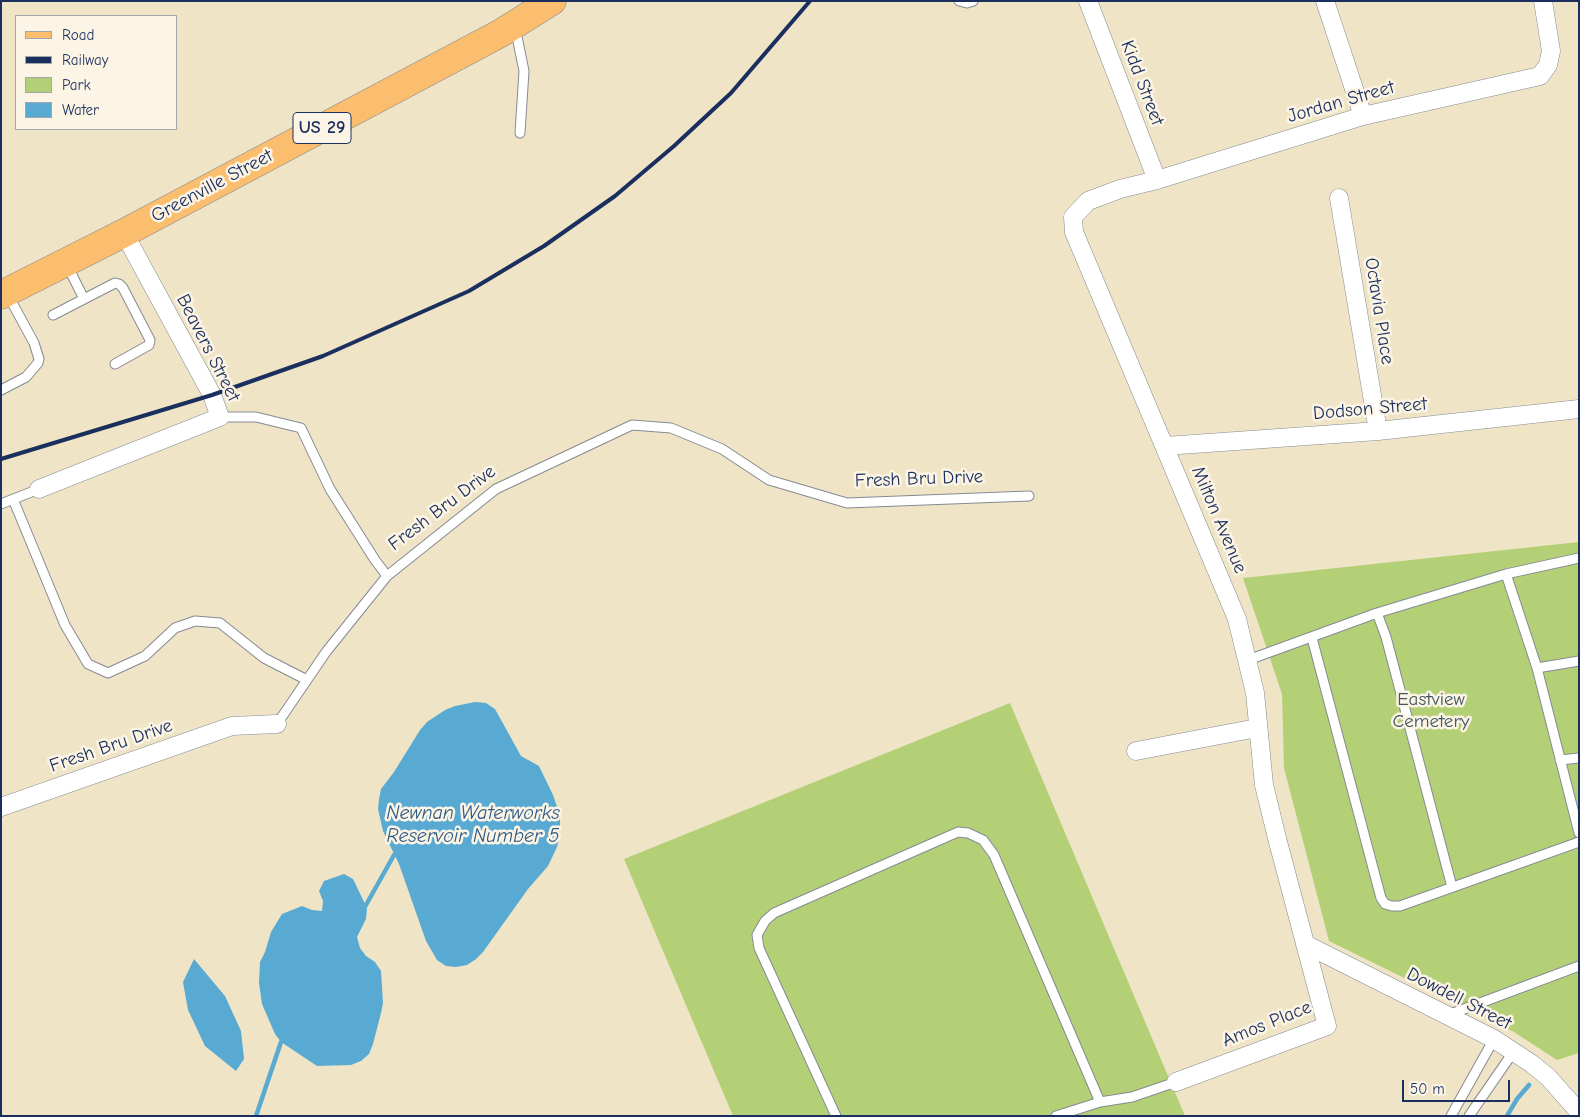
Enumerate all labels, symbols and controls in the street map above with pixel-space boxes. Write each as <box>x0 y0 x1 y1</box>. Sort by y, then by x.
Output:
legend <box>15 15 178 130</box>
text: Road <box>62 26 94 44</box>
street label: Kidd Street <box>1115 37 1169 129</box>
text: Railway <box>62 51 108 69</box>
text: Park <box>62 76 91 94</box>
street label: Jordan Street <box>1285 76 1397 128</box>
text: Water <box>62 101 99 119</box>
road number: US 29 <box>293 112 351 144</box>
street label: Greenville Street <box>147 144 277 228</box>
street label: Octavia Place <box>1359 256 1399 366</box>
street label: Beavers Street <box>171 290 245 406</box>
street label: Dodson Street <box>1312 393 1428 425</box>
street label: Fresh Bru Drive <box>384 460 500 556</box>
street label: Milton Avenue <box>1186 463 1252 577</box>
street label: Fresh Bru Drive <box>854 465 984 493</box>
park label: Eastview Cemetery <box>1393 689 1469 733</box>
street label: Fresh Bru Drive <box>47 714 175 778</box>
water label: Newnan Waterworks Reservoir Number 5 <box>386 801 560 848</box>
street label: Dowdell Street <box>1403 963 1515 1035</box>
street label: Amos Place <box>1219 996 1315 1052</box>
scale bar <box>1405 1070 1512 1102</box>
text: 50 m <box>1410 1080 1445 1098</box>

